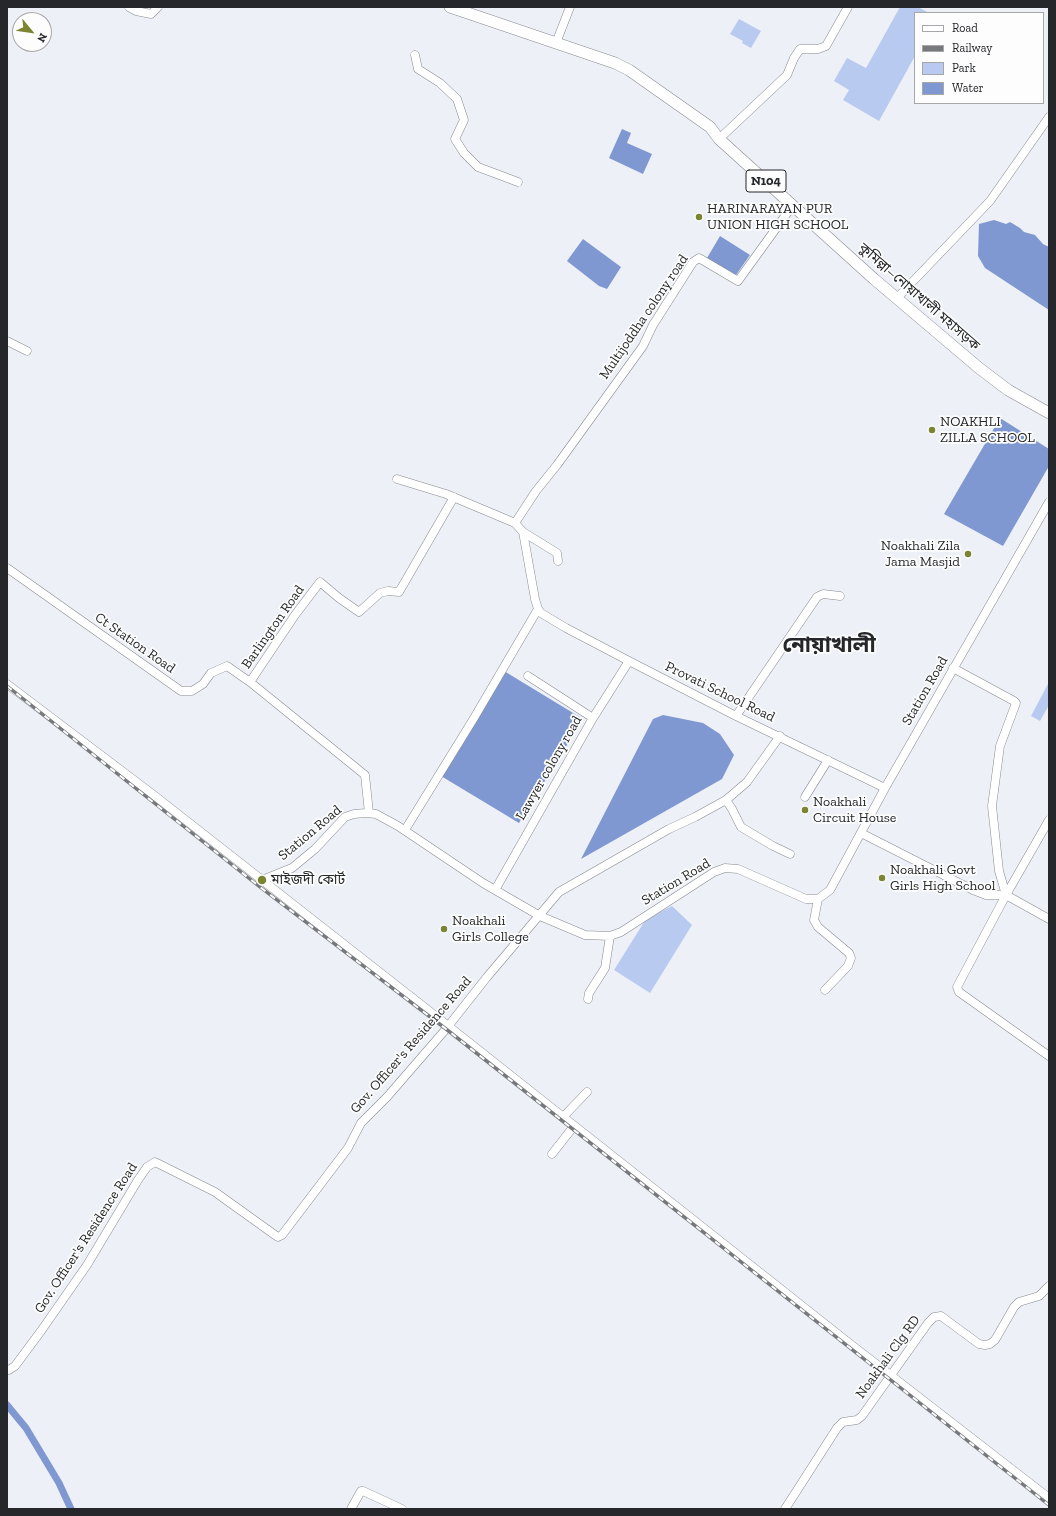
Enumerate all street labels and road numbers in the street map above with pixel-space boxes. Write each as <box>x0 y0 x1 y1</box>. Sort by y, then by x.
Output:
road number: N104 <box>746 170 786 192</box>
street label: কুমিল্লা–নোয়াখালী মহাসড়ক <box>855 240 983 354</box>
street label: Multijoddha colony road <box>596 251 692 383</box>
street label: Barlington Road <box>238 582 308 672</box>
street label: Ct Station Road <box>92 609 178 677</box>
street label: Station Road <box>898 653 952 729</box>
street label: Provati School Road <box>662 658 778 726</box>
street label: Lawyer colony road <box>512 713 586 823</box>
street label: Station Road <box>275 802 345 864</box>
street label: Station Road <box>639 855 713 909</box>
street label: Gov. Officer's Residence Road <box>347 973 475 1117</box>
street label: Gov. Officer's Residence Road <box>31 1160 141 1316</box>
street label: Noakhali Clg RD <box>852 1312 924 1402</box>

